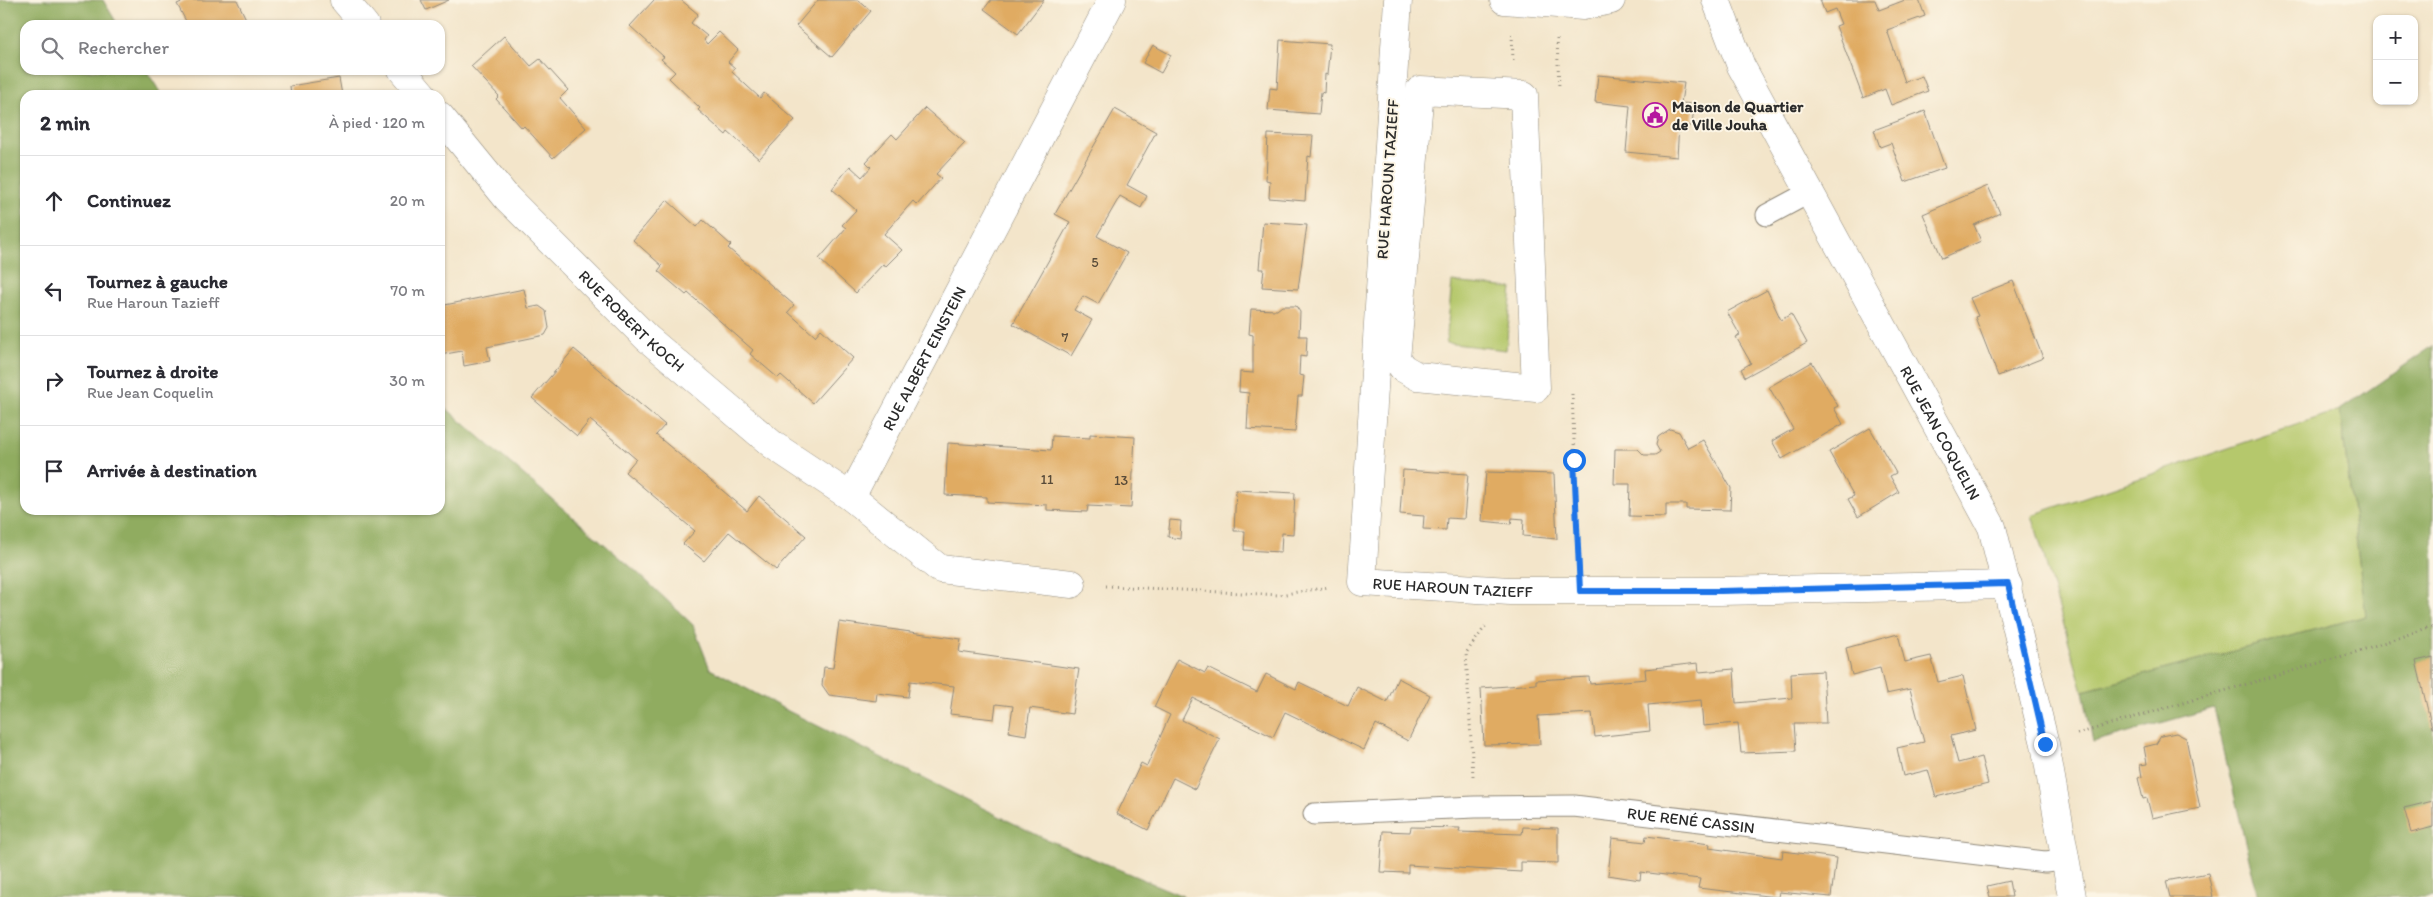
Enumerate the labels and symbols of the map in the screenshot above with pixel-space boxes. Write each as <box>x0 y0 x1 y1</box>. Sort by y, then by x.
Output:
place label: Maison de Quartier de Ville Jouha <box>1672 97 1804 134</box>
street label: RUE HAROUN TAZIEFF <box>1372 98 1403 260</box>
public building icon: Maison de Quartier de Ville Jouha <box>1642 102 1668 128</box>
house number: 5 <box>1091 254 1099 271</box>
street label: RUE ROBERT KOCH <box>575 266 688 376</box>
street label: RUE ALBERT EINSTEIN <box>879 283 970 434</box>
house number: 7 <box>1062 329 1069 346</box>
street label: RUE JEAN COQUELIN <box>1896 363 1984 503</box>
route start <box>1563 449 1586 472</box>
house number: 11 <box>1041 471 1054 488</box>
house number: 13 <box>1114 472 1128 489</box>
street label: RUE HAROUN TAZIEFF <box>1372 574 1534 601</box>
route end <box>2034 733 2057 756</box>
street label: RUE RENÉ CASSIN <box>1626 803 1756 837</box>

